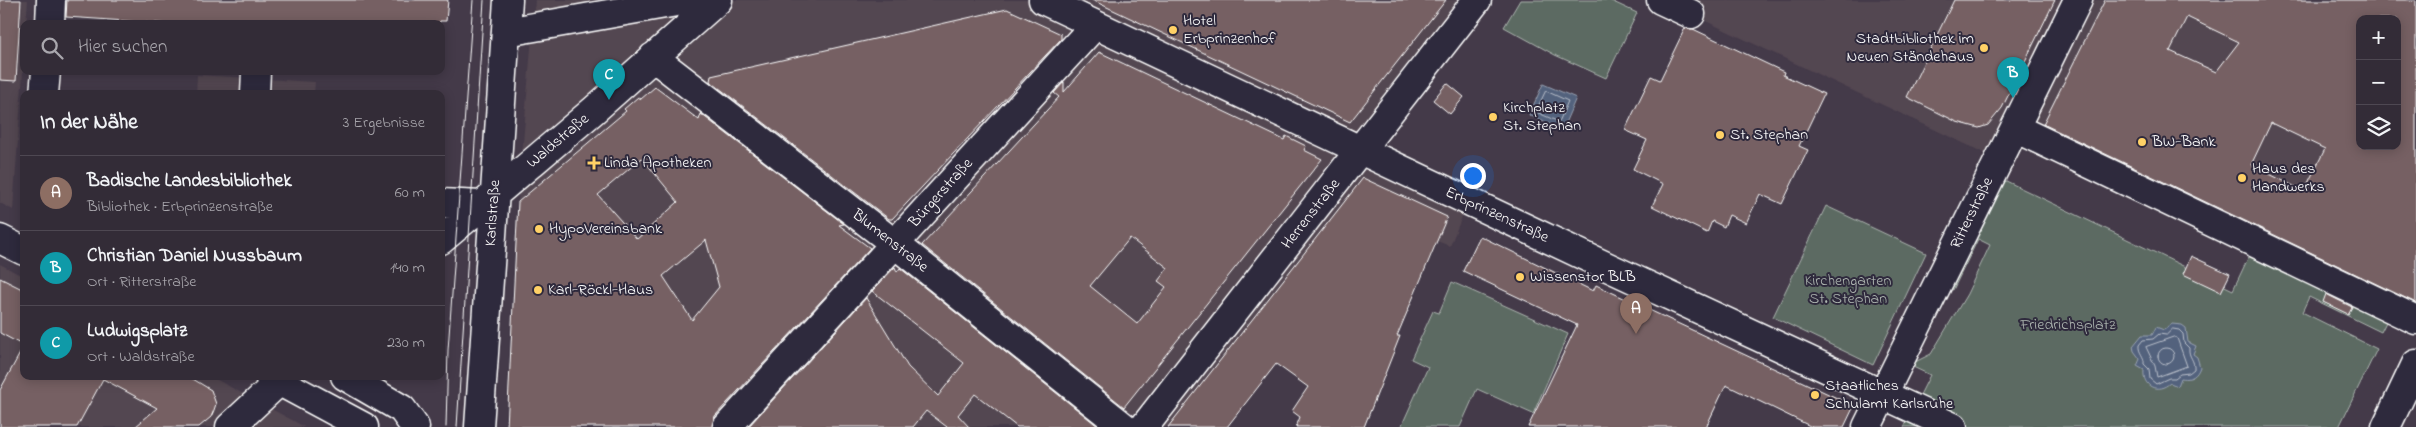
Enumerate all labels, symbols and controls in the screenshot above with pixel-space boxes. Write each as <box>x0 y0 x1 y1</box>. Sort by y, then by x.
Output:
place label: Hotel Erbprinzenhof <box>1183 9 1276 51</box>
map controls <box>2356 15 2401 150</box>
button: + <box>2356 15 2401 60</box>
search box <box>20 20 445 75</box>
marker: Hotel Erbprinzenhof <box>1167 24 1179 36</box>
place label: Stadtbibliothek im Neuen Ständehaus <box>1847 27 1974 69</box>
icon: search <box>38 34 66 62</box>
text: Hier suchen <box>78 34 167 61</box>
marker: Stadtbibliothek im Neuen Ständehaus <box>1978 42 1990 54</box>
pin: B <box>1997 57 2029 98</box>
pin: C <box>593 59 625 100</box>
button: − <box>2356 60 2401 105</box>
place label: Kirchplatz St. Stephan <box>1503 96 1581 138</box>
button: layers <box>2356 105 2401 150</box>
street label: Waldstraße <box>521 107 595 174</box>
text: In der Nähe <box>40 108 138 138</box>
text: 3 Ergebnisse <box>343 111 425 135</box>
marker: Kirchplatz St. Stephan <box>1487 111 1499 123</box>
place label: St. Stephan <box>1730 123 1808 147</box>
marker: St. Stephan <box>1714 129 1726 141</box>
place label: BW-Bank <box>2151 130 2216 154</box>
marker: BW-Bank <box>2136 136 2148 148</box>
place label: Linda Apotheken <box>604 151 712 175</box>
street label: Bürgerstraße <box>902 152 980 234</box>
marker: Linda Apotheken <box>588 157 600 169</box>
place label: Haus des Handwerks <box>2252 157 2325 199</box>
your location <box>1460 163 1486 189</box>
text: Badische Landesbibliothek <box>87 168 292 195</box>
street label: Ritterstraße <box>1944 172 2000 253</box>
marker: Haus des Handwerks <box>2236 172 2248 184</box>
street label: Herrenstraße <box>1276 173 1347 255</box>
street label: Karlstraße <box>479 178 507 247</box>
street label: Erbprinzenstraße <box>1441 180 1554 250</box>
text: A <box>51 181 61 205</box>
text: 60 m <box>395 181 425 205</box>
text: Bibliothek · Erbprinzenstraße <box>87 195 273 219</box>
street label: Blumenstraße <box>846 203 934 279</box>
place label: HypoVereinsbank <box>549 217 663 241</box>
marker: HypoVereinsbank <box>533 223 545 235</box>
text: Christian Daniel Nussbaum <box>87 243 302 270</box>
text: B <box>51 256 61 280</box>
text: 140 m <box>390 256 425 280</box>
place label: Wissenstor BLB <box>1530 265 1636 289</box>
park label: Kirchengarten St. Stephan <box>1805 269 1891 311</box>
text: Ort · Ritterstraße <box>87 270 197 294</box>
marker: Wissenstor BLB <box>1514 271 1526 283</box>
place label: Karl-Röckl-Haus <box>548 278 653 302</box>
marker: Karl-Röckl-Haus <box>532 284 544 296</box>
pin: A <box>1620 293 1652 334</box>
park label: Friedrichsplatz <box>2019 313 2116 337</box>
text: Ludwigsplatz <box>87 318 187 345</box>
text: C <box>52 331 60 355</box>
text: 230 m <box>387 331 425 355</box>
text: Ort · Waldstraße <box>87 345 195 369</box>
place label: Staatliches Schulamt Karlsruhe <box>1825 374 1954 416</box>
marker: Staatliches Schulamt Karlsruhe <box>1809 389 1821 401</box>

